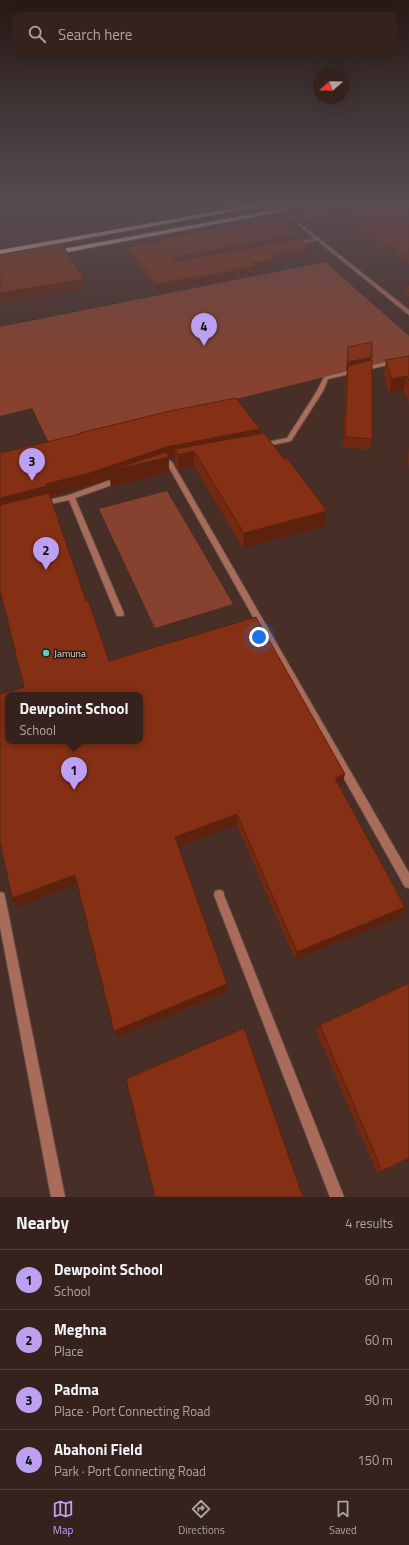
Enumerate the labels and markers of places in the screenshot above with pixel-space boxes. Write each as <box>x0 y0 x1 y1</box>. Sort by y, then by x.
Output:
pin: 4 <box>191 313 217 346</box>
pin: 3 <box>19 448 45 481</box>
pin: 2 <box>33 537 59 570</box>
place label: Jamuna <box>54 646 86 661</box>
marker: Jamuna <box>41 648 51 658</box>
pin: 1 <box>61 757 87 790</box>

